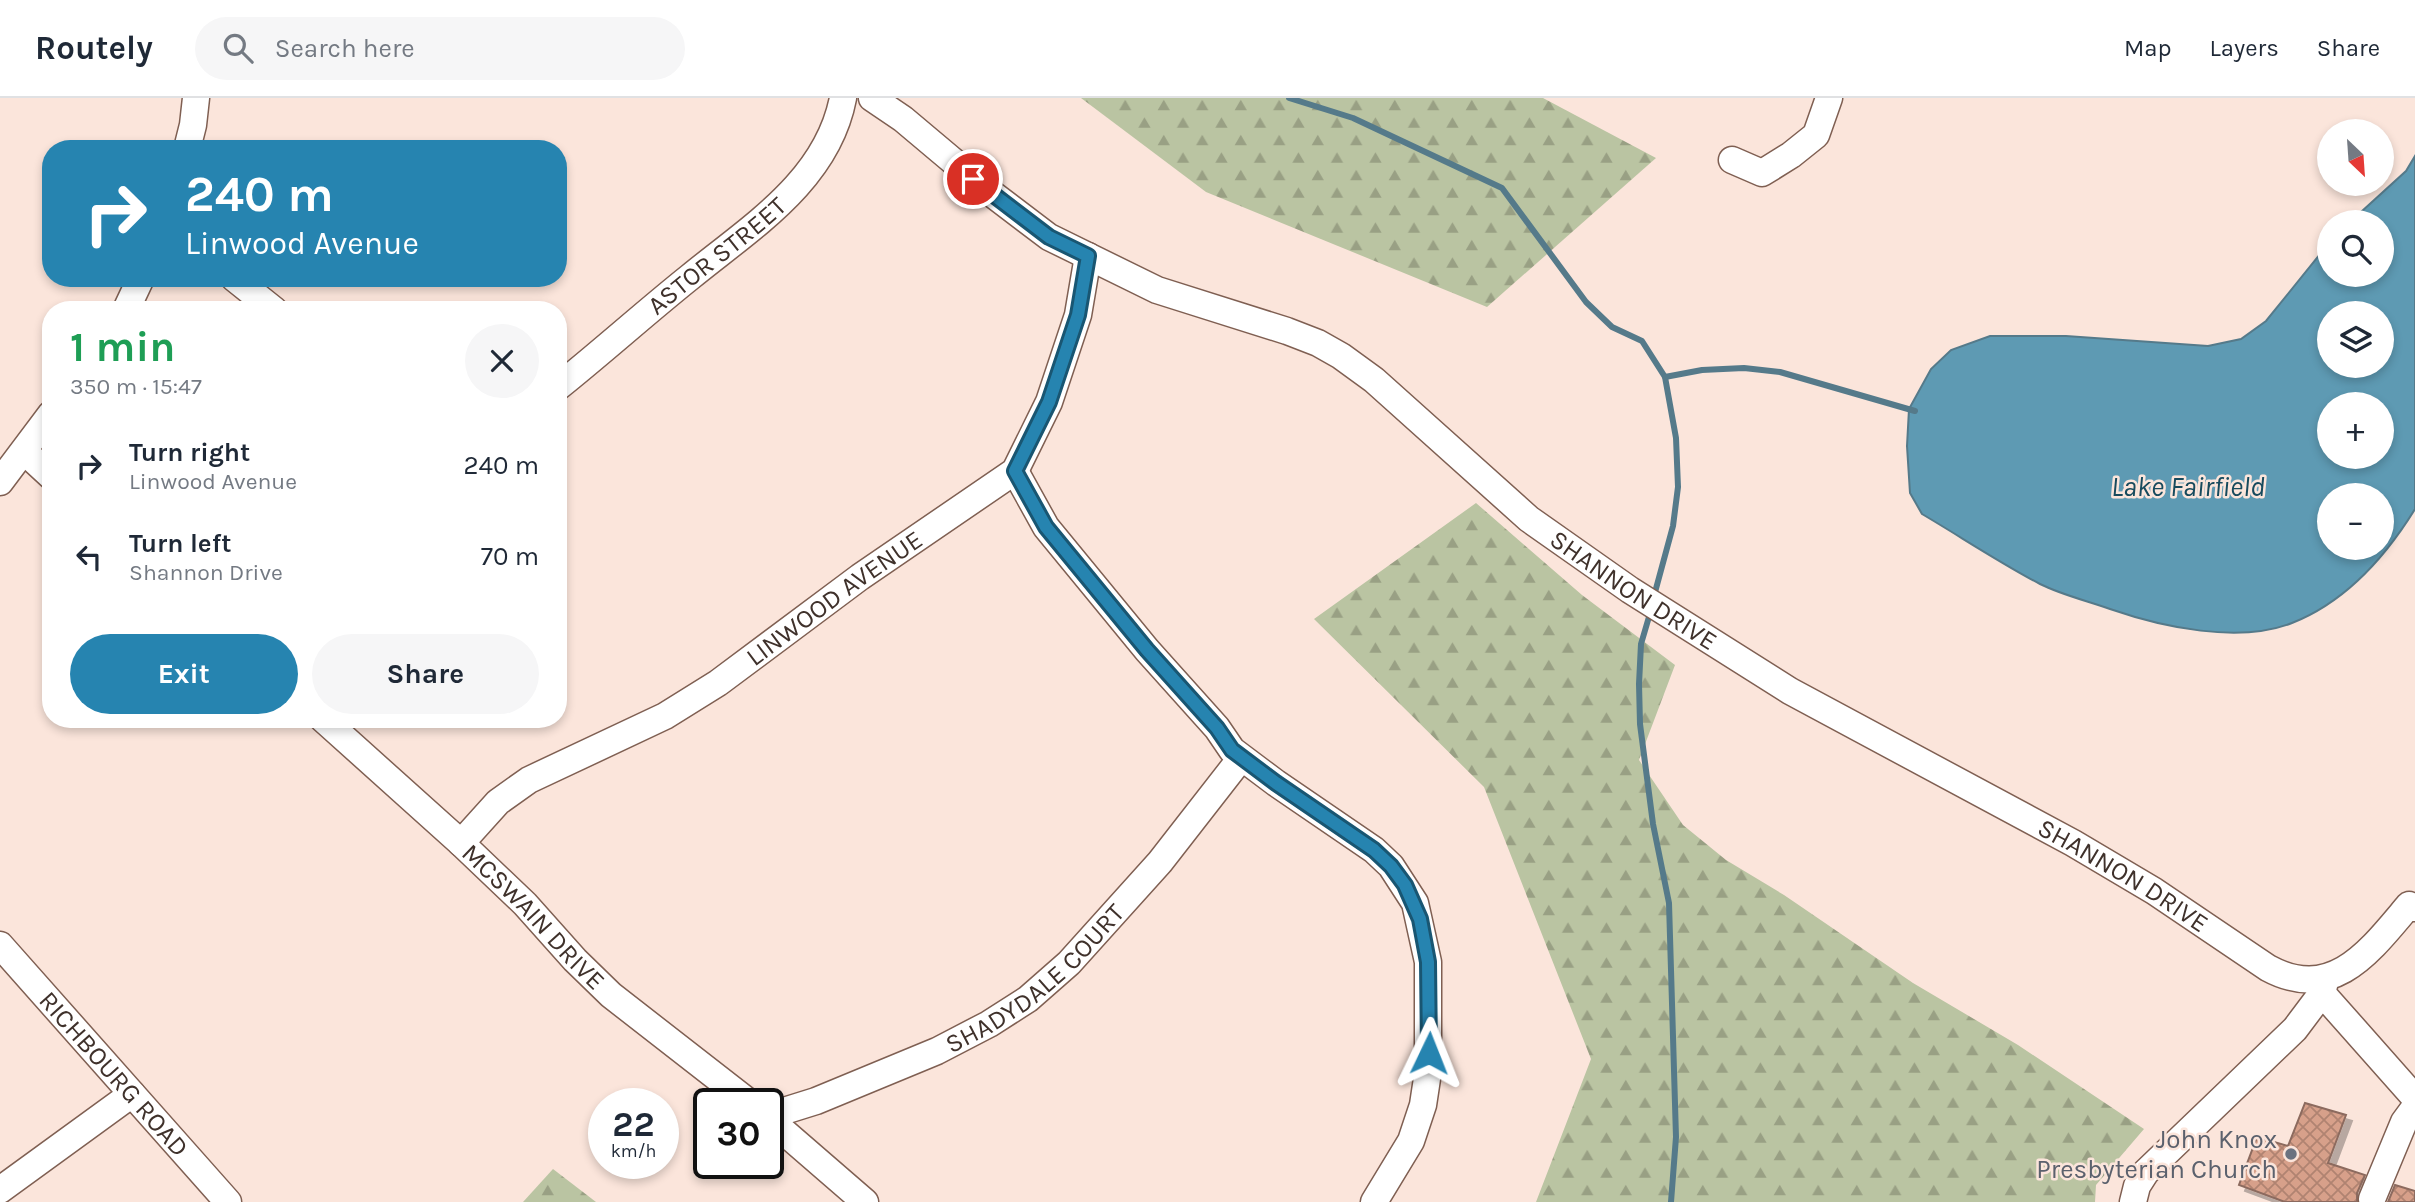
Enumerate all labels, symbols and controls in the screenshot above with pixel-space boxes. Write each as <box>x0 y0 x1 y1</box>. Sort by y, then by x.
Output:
search box <box>195 17 685 80</box>
text: Routely <box>35 29 153 67</box>
icon: search <box>219 29 257 67</box>
text: Search here <box>275 33 415 64</box>
text: Map <box>2124 34 2172 62</box>
text: Layers <box>2210 34 2279 62</box>
text: Share <box>2317 34 2380 62</box>
north arrow <box>2317 119 2394 196</box>
map controls <box>2317 119 2394 560</box>
pin <box>943 149 1003 209</box>
icon: arrive <box>954 160 992 198</box>
text: 240 m <box>185 166 334 223</box>
icon: right <box>70 168 161 259</box>
street label: ASTOR STREET <box>641 190 793 321</box>
button: search <box>2317 210 2394 287</box>
text: Linwood Avenue <box>185 225 419 262</box>
button: layers <box>2317 301 2394 378</box>
text: 1 min <box>70 322 175 372</box>
button: close <box>465 324 539 398</box>
text: 350 m · 15:47 <box>70 373 202 400</box>
button: + <box>2317 392 2394 469</box>
text: Turn right <box>129 437 250 468</box>
icon: right <box>70 447 108 485</box>
text: 240 m <box>463 450 539 481</box>
text: Linwood Avenue <box>129 468 297 495</box>
water label: Lake Fairfield <box>2111 470 2265 503</box>
button: − <box>2317 483 2394 560</box>
street label: LINWOOD AVENUE <box>740 524 928 673</box>
street label: SHANNON DRIVE <box>1544 524 1723 657</box>
text: Turn left <box>129 528 231 559</box>
icon: left <box>70 538 108 576</box>
text: 70 m <box>481 541 539 572</box>
text: Shannon Drive <box>129 559 283 586</box>
button: Exit <box>70 634 298 714</box>
button: Share <box>312 634 539 714</box>
street label: SHANNON DRIVE <box>2032 812 2214 939</box>
street label: MCSWAIN DRIVE <box>455 837 611 997</box>
street label: SHADYDALE COURT <box>940 898 1131 1060</box>
street label: RICHBOURG ROAD <box>32 985 195 1163</box>
position arrow <box>1392 1016 1466 1090</box>
speed limit sign: 30 <box>693 1088 784 1179</box>
text: 22 <box>612 1104 655 1145</box>
place label: John Knox Presbyterian Church <box>2036 1124 2277 1185</box>
text: km/h <box>611 1140 656 1162</box>
marker: John Knox Presbyterian Church <box>2283 1146 2299 1162</box>

